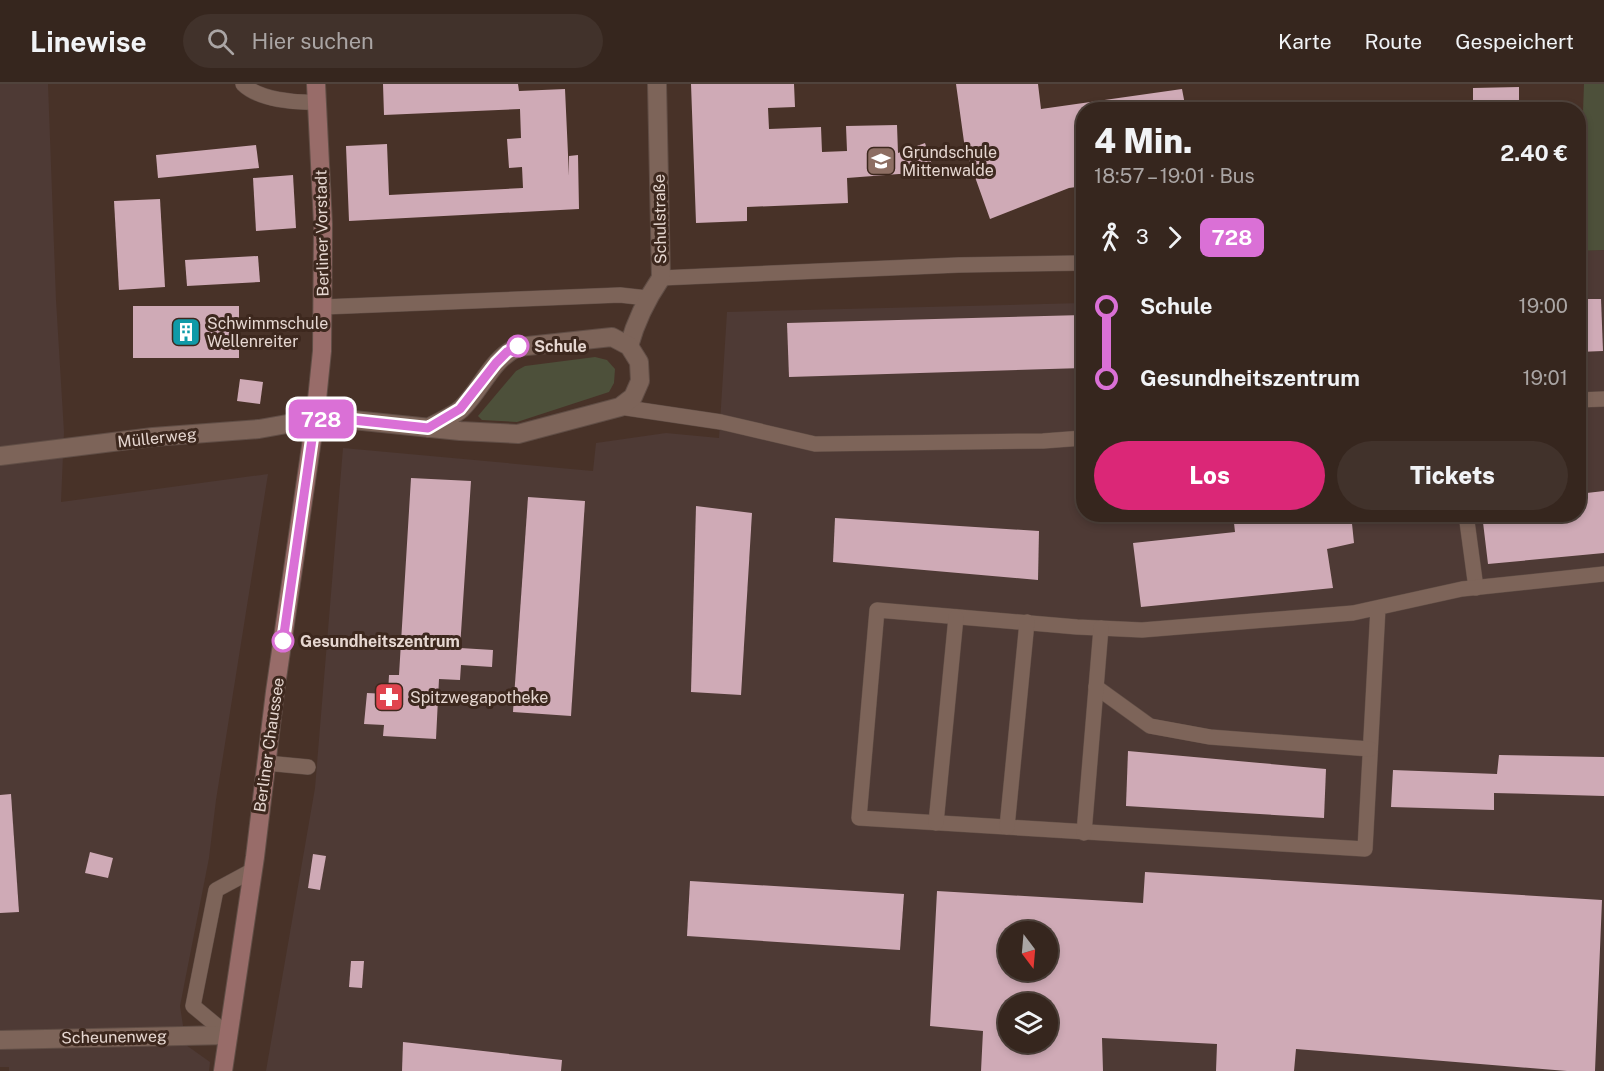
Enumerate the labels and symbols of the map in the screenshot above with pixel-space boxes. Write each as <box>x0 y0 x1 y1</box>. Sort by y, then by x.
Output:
place label: Grundschule Mittenwalde <box>902 143 997 180</box>
school or university icon: Grundschule Mittenwalde <box>865 145 897 177</box>
street label: Berliner Vorstadt <box>311 169 333 297</box>
street label: Schulstraße <box>650 174 670 264</box>
place label: Schwimmschule Wellenreiter <box>207 314 328 351</box>
building icon: Schwimmschule Wellenreiter <box>170 316 202 348</box>
marker: Schule <box>507 335 529 357</box>
place label: Schule <box>534 337 587 356</box>
line badge: 728 <box>286 400 356 438</box>
street label: Müllerweg <box>117 424 198 452</box>
marker: Gesundheitszentrum <box>272 630 294 652</box>
place label: Gesundheitszentrum <box>300 632 460 651</box>
street label: Berliner Chaussee <box>250 676 288 814</box>
pharmacy icon: Spitzwegapotheke <box>373 681 405 713</box>
place label: Spitzwegapotheke <box>410 688 548 707</box>
north arrow <box>998 921 1058 981</box>
street label: Scheunenweg <box>61 1027 167 1047</box>

